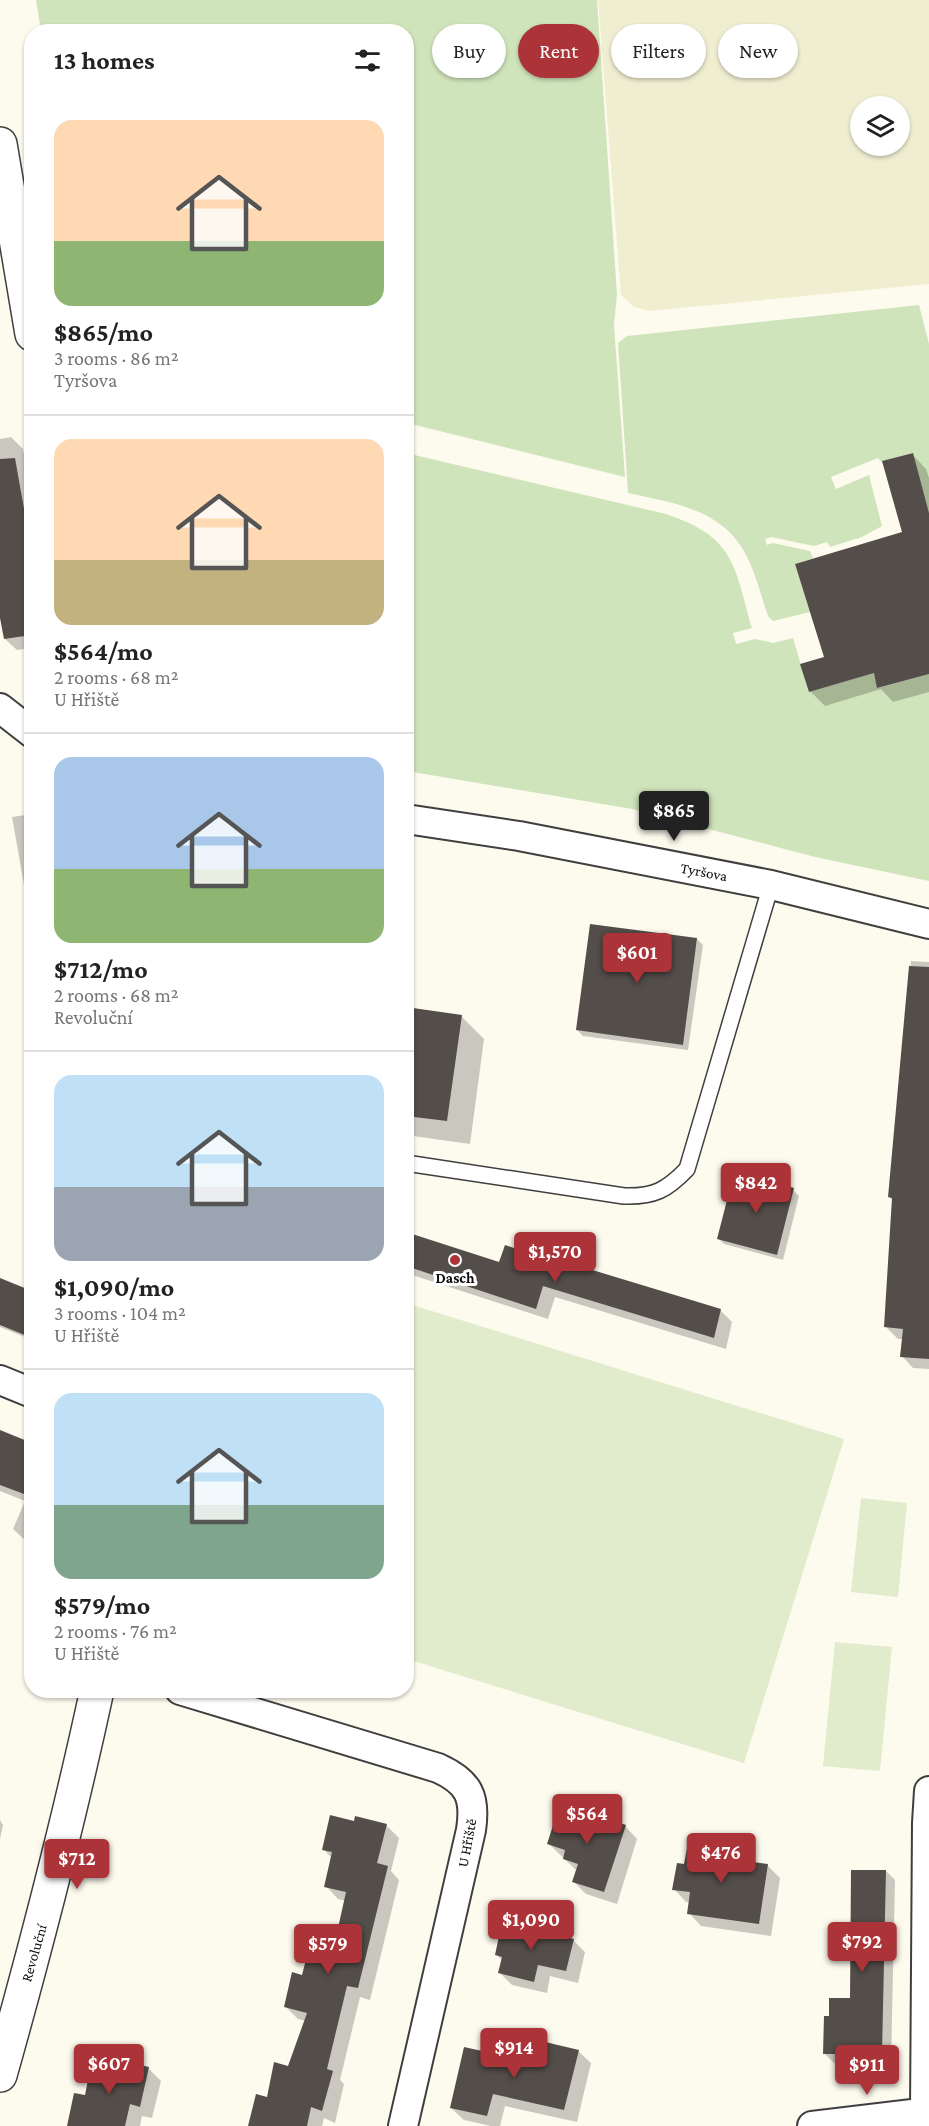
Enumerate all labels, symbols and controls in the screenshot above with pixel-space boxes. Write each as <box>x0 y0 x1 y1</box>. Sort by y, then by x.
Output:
chip: Buy <box>432 24 506 78</box>
chip: Rent <box>518 24 599 78</box>
chip: Filters <box>611 24 706 78</box>
chip: New <box>718 24 798 78</box>
icon: filters <box>351 44 384 77</box>
text: 13 homes <box>54 46 155 75</box>
map controls <box>850 96 910 156</box>
button: layers <box>850 96 910 156</box>
icon: home <box>165 159 273 267</box>
text: $865/mo <box>54 318 153 347</box>
text: 3 rooms · 86 m² <box>54 347 179 369</box>
text: Tyršova <box>54 369 117 391</box>
icon: home <box>165 478 273 586</box>
text: $564/mo <box>54 637 153 666</box>
text: 2 rooms · 68 m² <box>54 666 179 688</box>
text: U Hřiště <box>54 688 119 710</box>
pin: $865 <box>638 791 710 842</box>
icon: home <box>165 796 273 904</box>
text: $865 <box>653 799 695 821</box>
street label: Tyršova <box>679 860 729 885</box>
pin: $601 <box>601 933 673 984</box>
text: $601 <box>617 941 657 963</box>
text: $712/mo <box>54 955 148 984</box>
text: 2 rooms · 68 m² <box>54 984 179 1006</box>
text: Revoluční <box>54 1006 133 1028</box>
icon: home <box>165 1114 273 1222</box>
pin: $842 <box>720 1163 792 1214</box>
text: $842 <box>735 1171 777 1193</box>
pin: $1,570 <box>506 1232 604 1283</box>
text: $1,570 <box>528 1240 582 1262</box>
marker: Dasch <box>448 1253 462 1267</box>
place label: Dasch <box>435 1270 475 1286</box>
text: $1,090/mo <box>54 1273 174 1302</box>
text: 3 rooms · 104 m² <box>54 1302 186 1324</box>
text: U Hřiště <box>54 1324 119 1346</box>
icon: home <box>165 1432 273 1540</box>
text: $579/mo <box>54 1591 150 1620</box>
text: 2 rooms · 76 m² <box>54 1620 177 1642</box>
text: U Hřiště <box>54 1642 119 1664</box>
pin: $564 <box>551 1794 623 1845</box>
text: $564 <box>566 1802 608 1824</box>
street label: U Hřiště <box>454 1817 480 1869</box>
pin: $476 <box>685 1833 757 1884</box>
pin: $712 <box>41 1839 113 1890</box>
text: $476 <box>701 1841 741 1863</box>
text: $712 <box>58 1847 96 1869</box>
pin: $1,090 <box>482 1900 580 1951</box>
text: $1,090 <box>502 1908 560 1930</box>
street label: Revoluční <box>18 1921 50 1984</box>
pin: $792 <box>826 1922 898 1973</box>
pin: $579 <box>292 1924 364 1975</box>
text: $792 <box>842 1930 882 1952</box>
text: $579 <box>308 1932 348 1954</box>
pin: $914 <box>478 2028 550 2079</box>
text: $914 <box>494 2036 534 2058</box>
pin: $607 <box>73 2044 145 2095</box>
pin: $911 <box>831 2045 903 2096</box>
text: $607 <box>88 2052 130 2074</box>
text: $911 <box>849 2053 885 2075</box>

